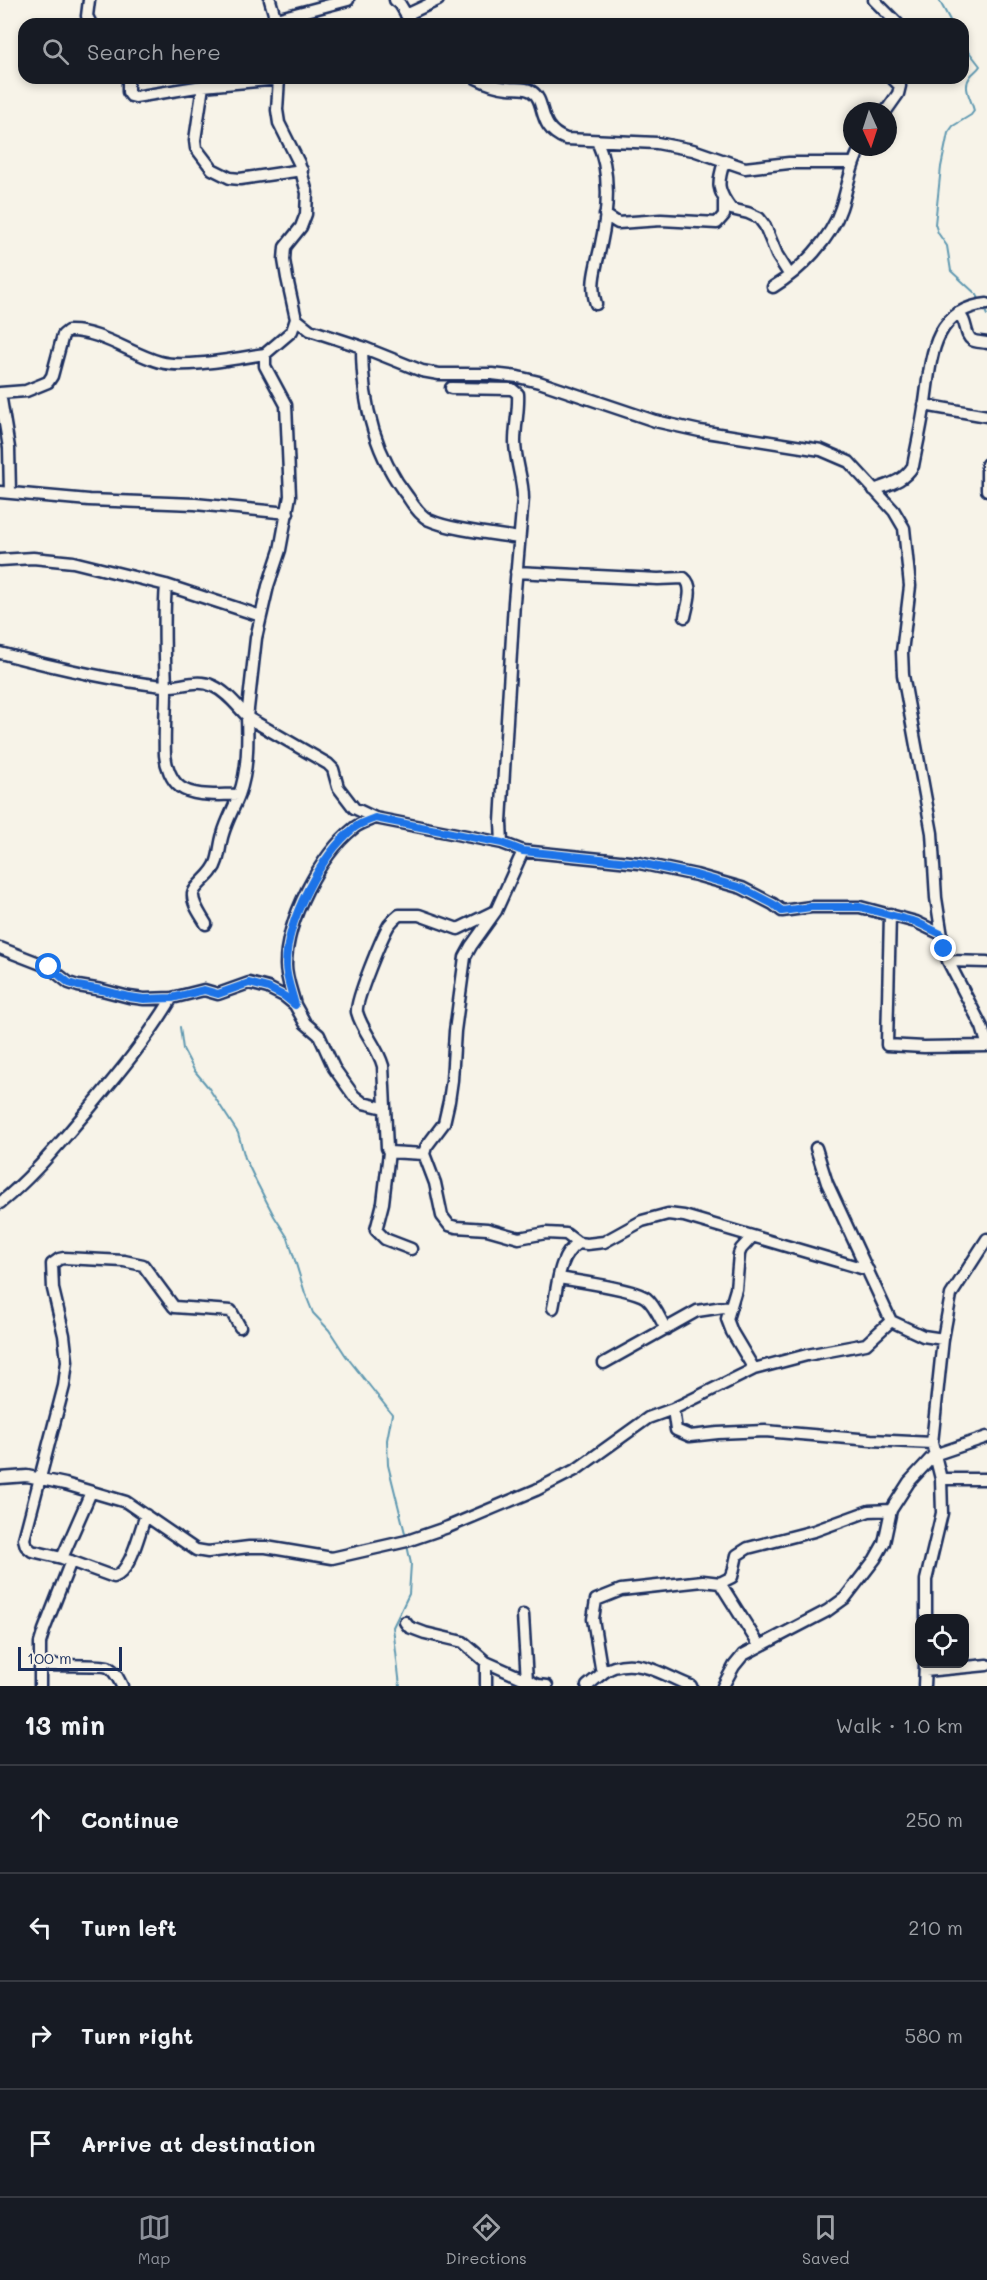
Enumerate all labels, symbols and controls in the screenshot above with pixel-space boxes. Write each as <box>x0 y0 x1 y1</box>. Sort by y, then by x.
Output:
search box <box>18 18 969 84</box>
icon: search <box>39 35 72 68</box>
text: Search here <box>87 37 221 66</box>
north arrow <box>843 102 897 156</box>
route end <box>930 935 956 961</box>
route start <box>35 953 61 979</box>
map controls <box>915 1614 969 1668</box>
button: locate <box>915 1614 969 1668</box>
scale bar <box>18 1644 122 1672</box>
text: 100 m <box>27 1647 72 1668</box>
text: 13 min <box>24 1708 105 1742</box>
text: Walk · 1.0 km <box>836 1712 963 1738</box>
icon: ahead <box>24 1803 57 1836</box>
text: Continue <box>81 1805 179 1834</box>
text: 250 m <box>906 1806 963 1832</box>
icon: left <box>24 1911 57 1944</box>
text: Turn left <box>81 1913 177 1942</box>
text: 210 m <box>908 1914 963 1940</box>
icon: right <box>24 2019 57 2052</box>
text: Turn right <box>81 2021 193 2050</box>
text: 580 m <box>905 2022 963 2048</box>
icon: arrive <box>24 2127 57 2160</box>
text: Arrive at destination <box>81 2129 316 2158</box>
tab: Map <box>138 2211 171 2268</box>
tab: Directions <box>446 2211 527 2268</box>
tab: Saved <box>802 2211 849 2268</box>

